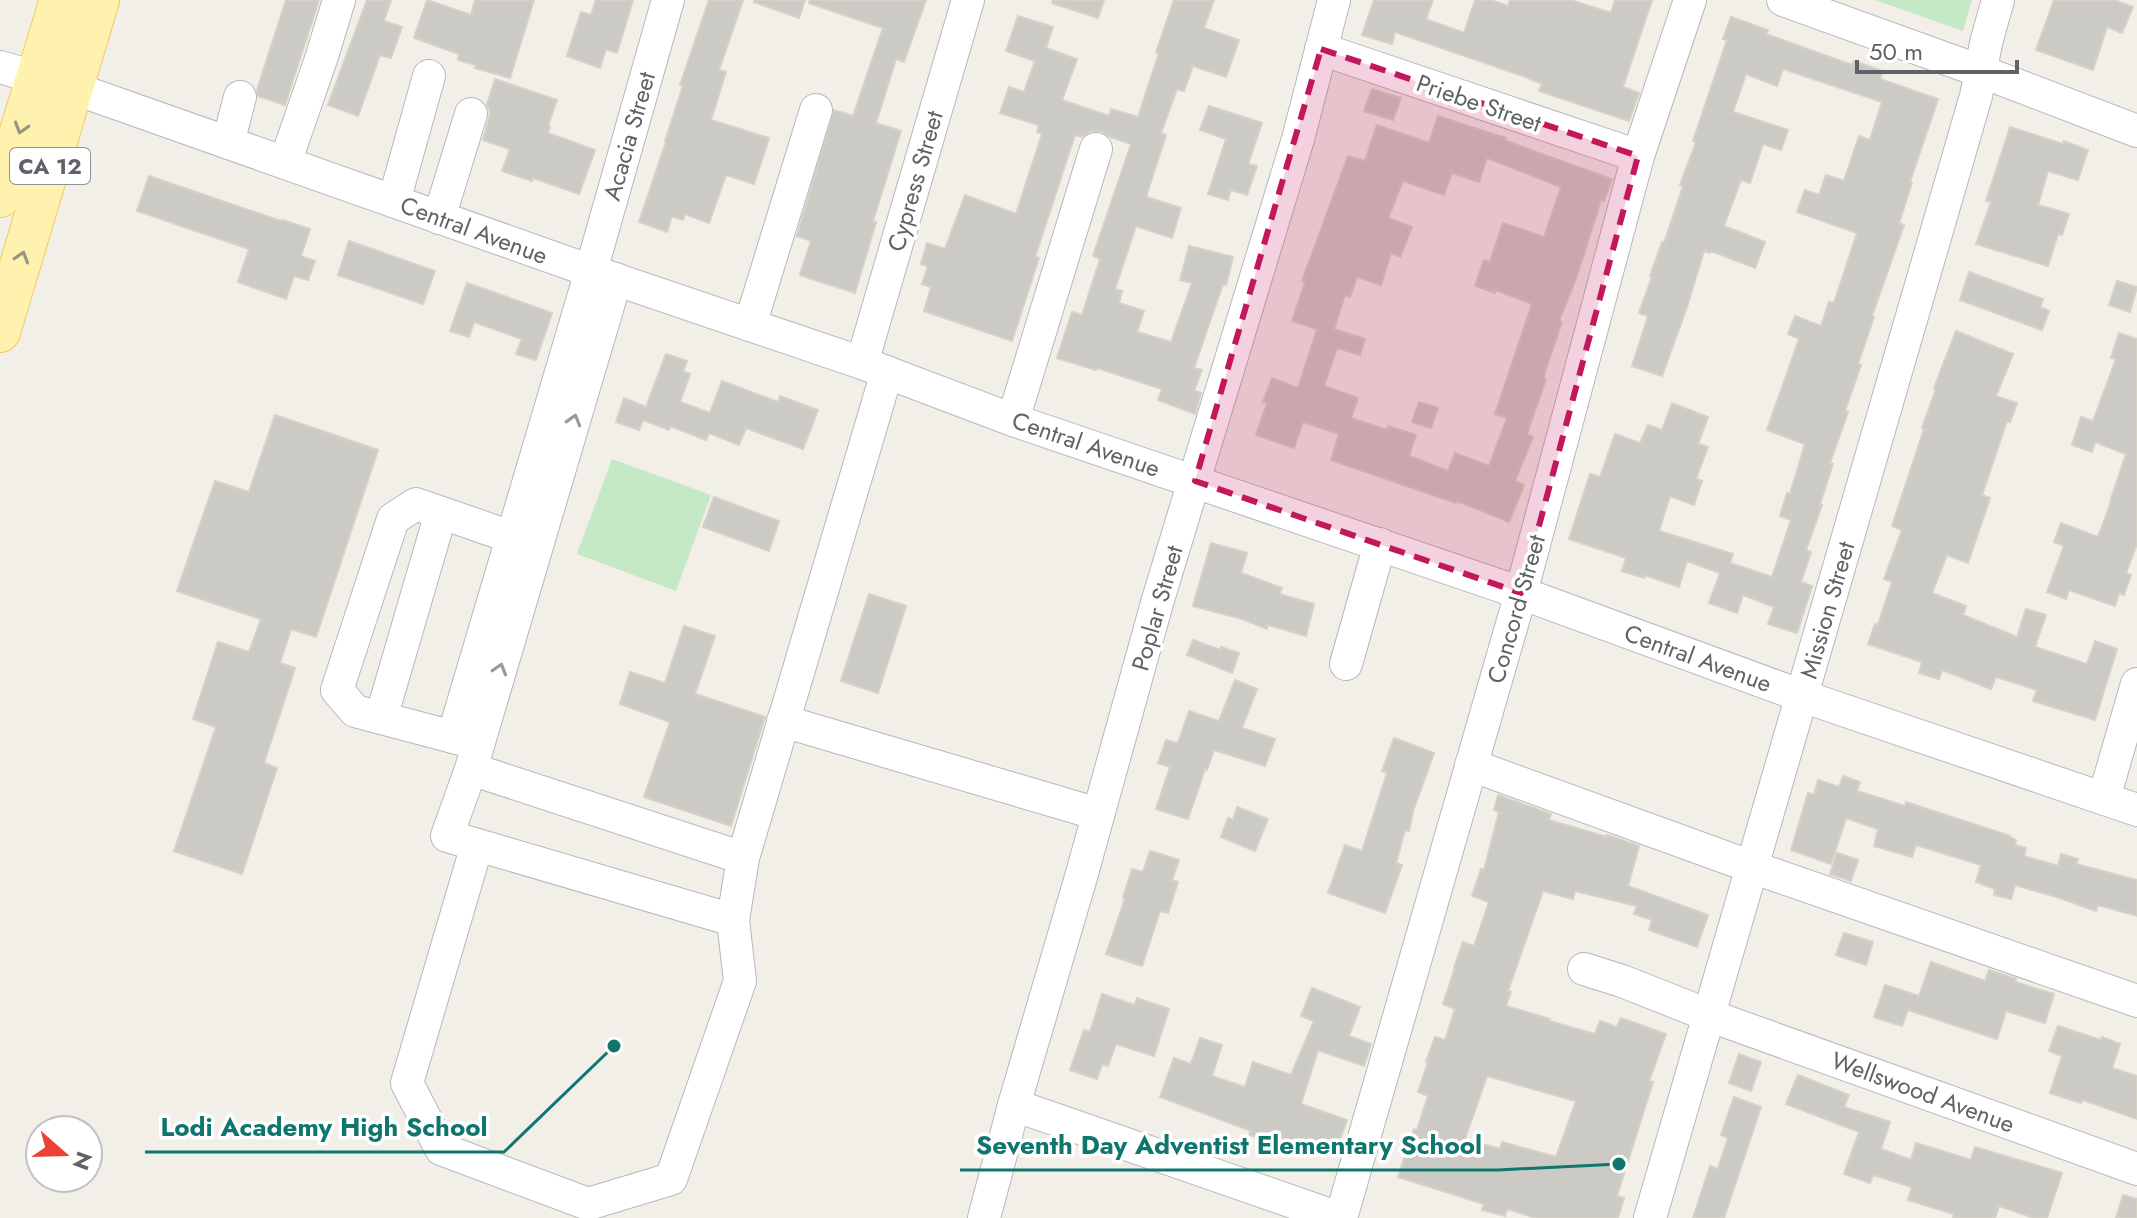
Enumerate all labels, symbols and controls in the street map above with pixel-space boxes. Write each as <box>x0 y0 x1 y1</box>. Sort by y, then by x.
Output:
scale bar <box>1857 24 2017 74</box>
text: 50 m <box>1869 34 1923 69</box>
street label: Priebe Street <box>1412 65 1546 141</box>
street label: Acacia Street <box>594 67 664 205</box>
street label: Cypress Street <box>878 106 952 255</box>
one-way arrow <box>14 121 30 134</box>
road number: CA 12 <box>10 148 90 184</box>
street label: Central Avenue <box>395 187 553 273</box>
one-way arrow <box>13 251 29 265</box>
street label: Central Avenue <box>1007 402 1165 486</box>
one-way arrow <box>565 413 581 427</box>
street label: Concord Street <box>1478 530 1554 687</box>
street label: Mission Street <box>1791 537 1863 683</box>
street label: Poplar Street <box>1122 541 1192 675</box>
street label: Central Avenue <box>1619 615 1777 701</box>
one-way arrow <box>491 663 507 676</box>
street label: Wellswood Avenue <box>1827 1043 2019 1141</box>
callout: Lodi Academy High School <box>145 1102 504 1152</box>
text: Lodi Academy High School <box>160 1108 488 1146</box>
north arrow <box>24 1114 104 1194</box>
callout: Seventh Day Adventist Elementary School <box>960 1120 1498 1170</box>
text: Seventh Day Adventist Elementary School <box>976 1126 1482 1164</box>
text: N <box>65 1147 101 1175</box>

